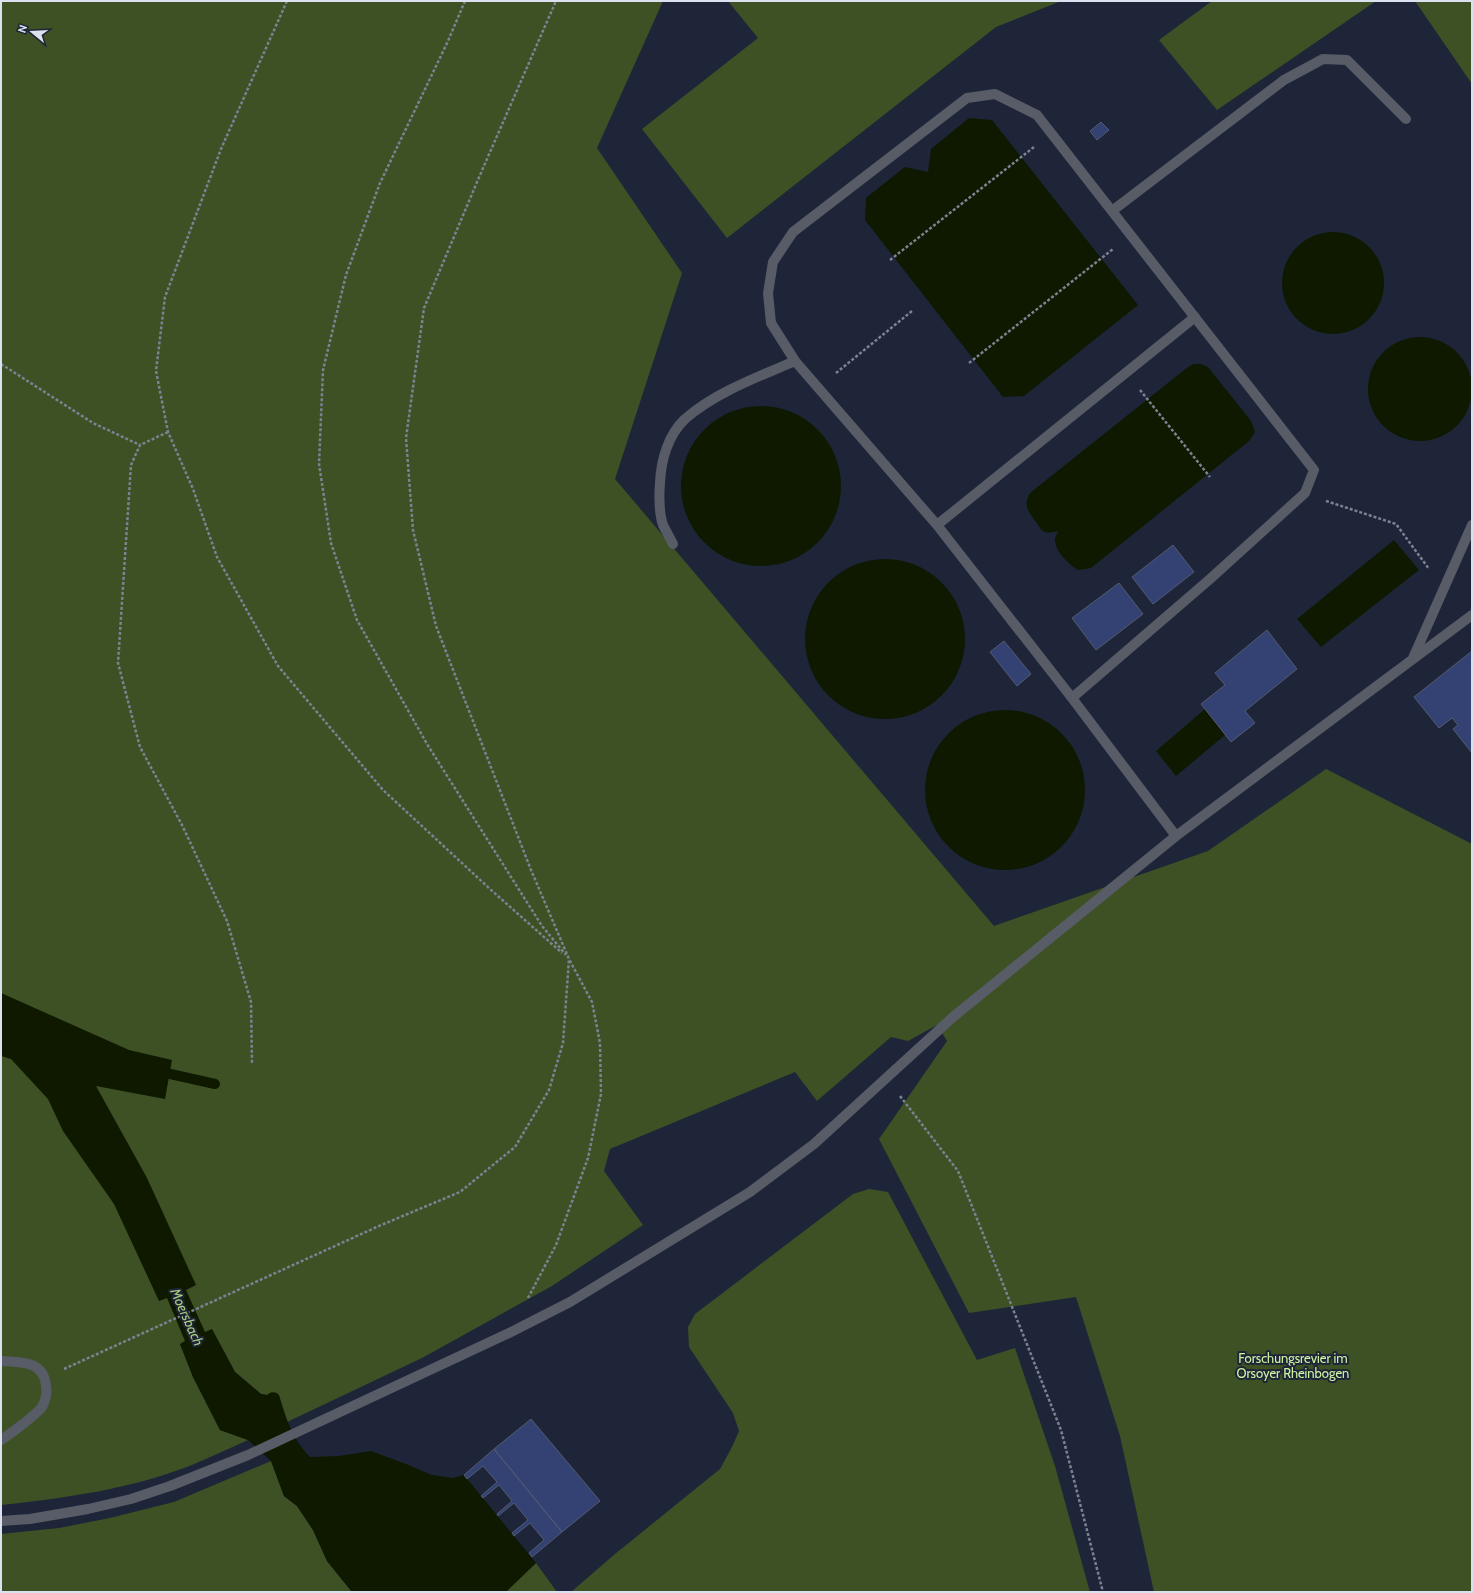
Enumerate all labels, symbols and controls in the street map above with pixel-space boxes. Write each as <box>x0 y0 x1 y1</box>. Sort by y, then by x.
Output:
north arrow <box>12 12 52 52</box>
text: N <box>15 23 30 35</box>
water label: Moersbach <box>166 1284 208 1349</box>
park label: Forschungsrevier im Orsoyer Rheinbogen <box>1237 1350 1349 1381</box>

